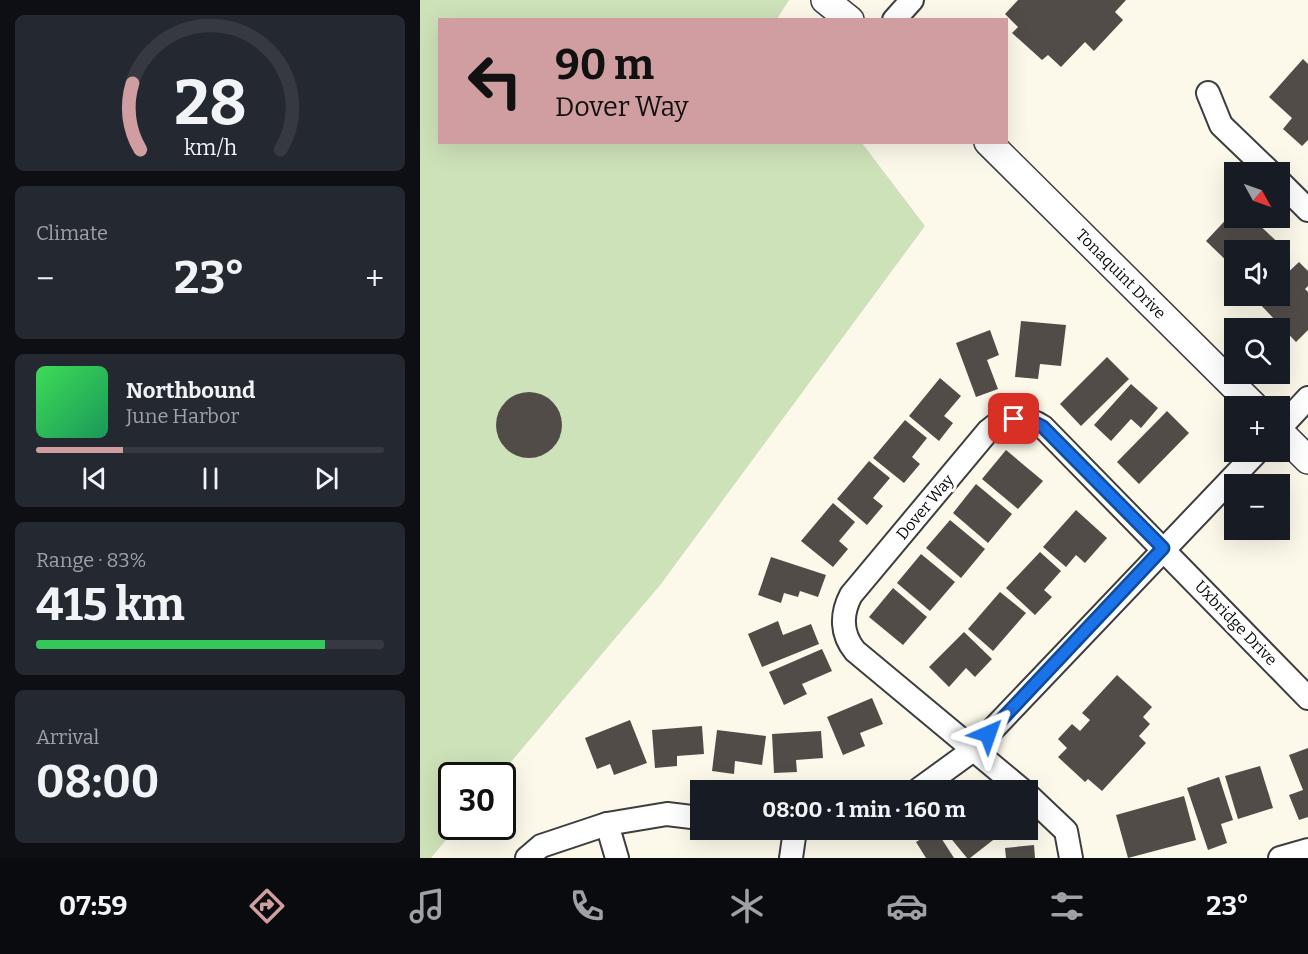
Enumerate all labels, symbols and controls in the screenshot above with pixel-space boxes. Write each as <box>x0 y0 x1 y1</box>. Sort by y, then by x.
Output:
text: 90 m <box>555 40 654 90</box>
icon: left <box>456 42 534 120</box>
text: 28 <box>174 66 246 141</box>
text: Dover Way <box>555 91 689 123</box>
text: km/h <box>183 135 237 161</box>
north arrow <box>1224 162 1290 228</box>
map controls <box>1224 162 1290 540</box>
text: Climate <box>36 221 108 245</box>
street label: Tonaquint Drive <box>1072 225 1170 323</box>
button: sound <box>1224 240 1290 306</box>
text: 23° <box>174 251 245 305</box>
text: − <box>36 259 54 299</box>
text: + <box>365 259 384 299</box>
button: search <box>1224 318 1290 384</box>
text: Northbound <box>126 377 255 404</box>
pin <box>988 393 1039 444</box>
button: + <box>1224 396 1290 462</box>
icon: arrive <box>997 402 1030 435</box>
text: June Harbor <box>126 404 239 428</box>
icon: previous <box>78 462 111 495</box>
icon: pause <box>194 462 227 495</box>
icon: next <box>310 462 343 495</box>
street label: Dover Way <box>892 470 958 543</box>
button: − <box>1224 474 1290 540</box>
text: Range · 83% <box>36 548 146 572</box>
street label: Uxbridge Drive <box>1191 577 1281 669</box>
text: 415 km <box>36 578 185 632</box>
position arrow <box>956 702 1020 766</box>
text: Arrival <box>36 725 99 749</box>
text: 08:00 <box>36 755 159 809</box>
speed limit sign: 30 <box>438 762 516 840</box>
text: 08:00 · 1 min · 160 m <box>762 796 966 823</box>
icon: directions <box>246 885 288 927</box>
icon: music <box>406 885 448 927</box>
icon: phone <box>566 885 608 927</box>
icon: climate <box>726 885 768 927</box>
icon: car <box>886 885 928 927</box>
icon: filters <box>1046 885 1088 927</box>
text: 07:59 <box>59 890 127 922</box>
text: 23° <box>1206 890 1249 922</box>

